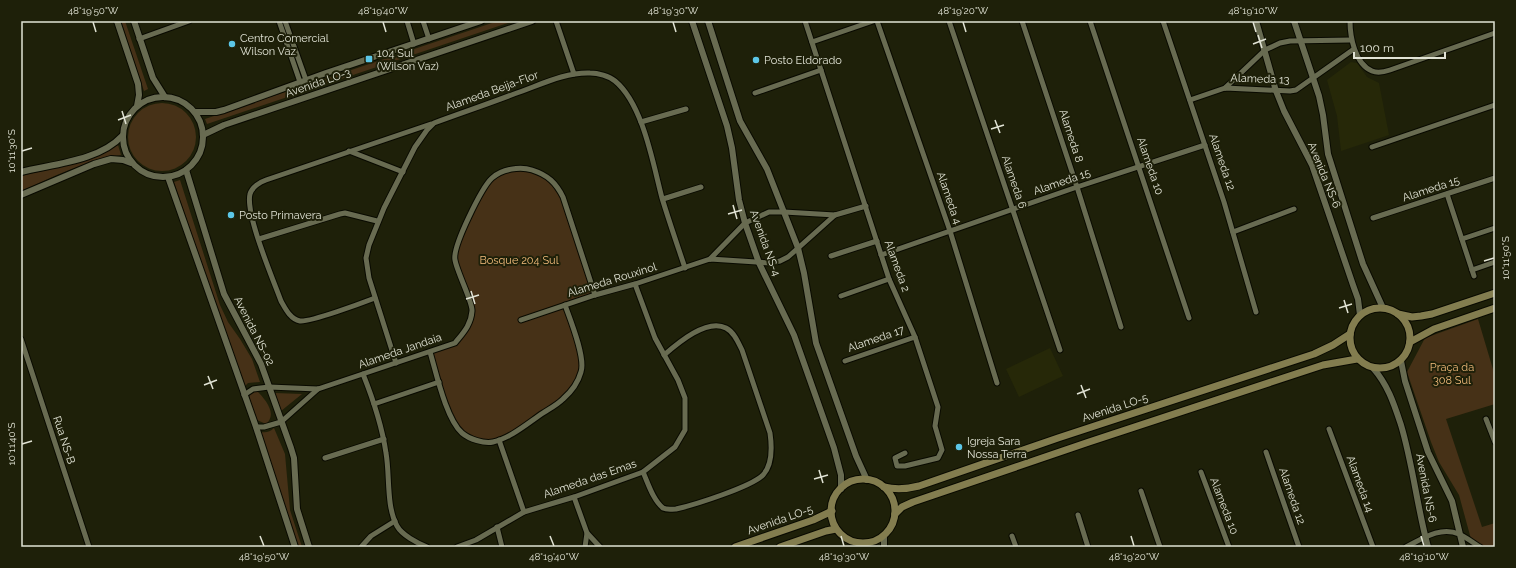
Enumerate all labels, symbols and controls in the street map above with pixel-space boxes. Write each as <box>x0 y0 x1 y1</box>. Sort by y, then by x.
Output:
text: 48°19'50"W <box>68 5 119 16</box>
text: 48°19'40"W <box>358 5 409 16</box>
text: 48°19'30"W <box>648 5 699 16</box>
text: 48°19'20"W <box>938 5 989 16</box>
text: 48°19'10"W <box>1228 5 1278 16</box>
place label: Centro Comercial Wilson Vaz <box>240 32 329 58</box>
scale bar <box>1354 34 1445 60</box>
marker: Centro Comercial Wilson Vaz <box>227 39 237 49</box>
text: 100 m <box>1360 41 1394 55</box>
place label: 104 Sul (Wilson Vaz) <box>377 47 439 73</box>
marker: 104 Sul (Wilson Vaz) <box>364 54 374 64</box>
place label: Posto Eldorado <box>764 54 842 67</box>
marker: Posto Eldorado <box>751 55 761 65</box>
street label: Avenida LO-3 <box>284 66 352 100</box>
street label: Alameda Beija-Flor <box>444 68 540 114</box>
street label: Alameda 13 <box>1230 71 1290 87</box>
street label: Alameda 8 <box>1056 108 1086 164</box>
text: 10°11'30"S <box>6 129 17 173</box>
street label: Alameda 12 <box>1206 132 1238 192</box>
street label: Alameda 10 <box>1134 135 1166 197</box>
street label: Avenida NS-6 <box>1305 140 1343 210</box>
street label: Alameda 6 <box>999 154 1029 211</box>
street label: Alameda 15 <box>1032 166 1092 198</box>
street label: Alameda 4 <box>934 170 964 226</box>
street label: Alameda 15 <box>1401 174 1461 204</box>
street label: Avenida NS-4 <box>747 208 783 278</box>
place label: Posto Primavera <box>239 209 322 222</box>
marker: Posto Primavera <box>226 210 236 220</box>
text: 10°11'50"S <box>1500 236 1511 280</box>
street label: Alameda 2 <box>882 238 912 294</box>
park label: Bosque 204 Sul <box>479 254 559 267</box>
street label: Alameda Rouxinol <box>566 260 658 300</box>
street label: Avenida NS-02 <box>231 294 277 368</box>
street label: Alameda 17 <box>846 323 906 355</box>
street label: Alameda Jandaia <box>357 331 443 371</box>
park label: Praça da 308 Sul <box>1430 361 1474 387</box>
street label: Avenida LO-5 <box>1080 391 1150 425</box>
street label: Rua NS-B <box>50 414 78 466</box>
text: 10°11'40"S <box>6 423 17 465</box>
place label: Igreja Sara Nossa Terra <box>967 435 1027 461</box>
marker: Igreja Sara Nossa Terra <box>954 442 964 452</box>
street label: Avenida NS-6 <box>1413 452 1439 524</box>
street label: Alameda 14 <box>1344 454 1376 514</box>
street label: Alameda das Emas <box>542 457 638 501</box>
street label: Alameda 12 <box>1276 466 1308 526</box>
street label: Alameda 10 <box>1207 476 1241 537</box>
street label: Avenida LO-5 <box>745 503 815 537</box>
text: 48°19'50"W <box>239 551 290 562</box>
text: 48°19'40"W <box>529 551 580 562</box>
text: 48°19'30"W <box>819 551 870 562</box>
text: 48°19'20"W <box>1109 551 1160 562</box>
text: 48°19'10"W <box>1399 551 1449 562</box>

